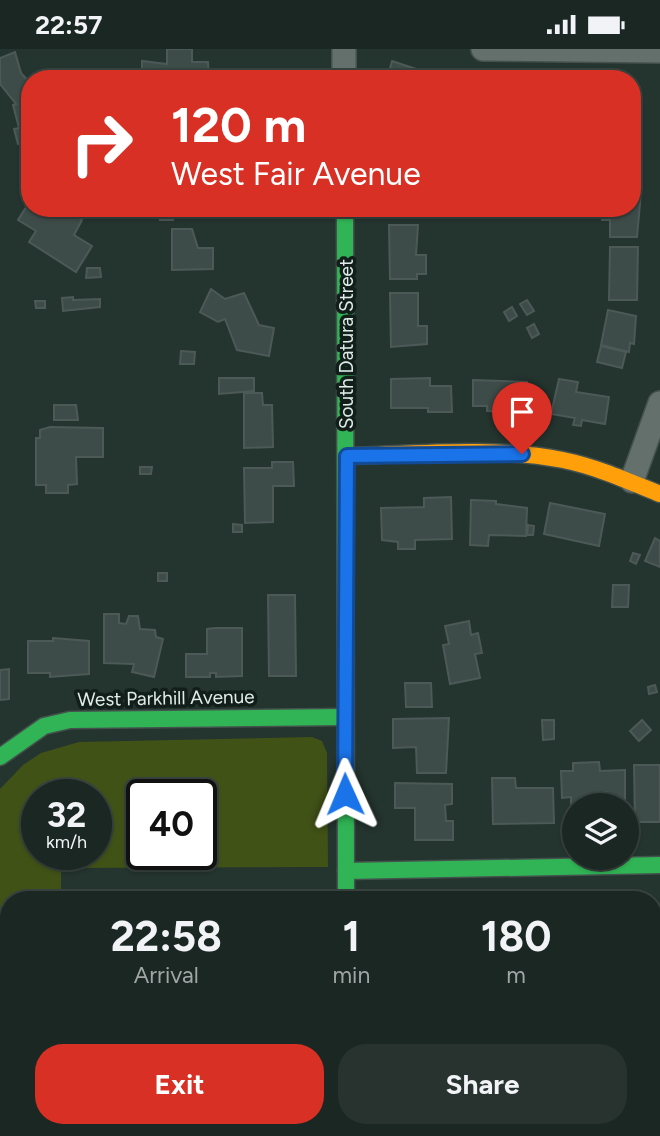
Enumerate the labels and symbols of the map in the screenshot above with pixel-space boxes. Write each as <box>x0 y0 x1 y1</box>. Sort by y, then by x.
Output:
street label: South Datura Street <box>335 259 358 429</box>
pin <box>492 382 552 454</box>
street label: West Parkhill Avenue <box>77 685 255 711</box>
position arrow <box>308 757 382 831</box>
speed limit sign: 40 <box>126 779 217 870</box>

